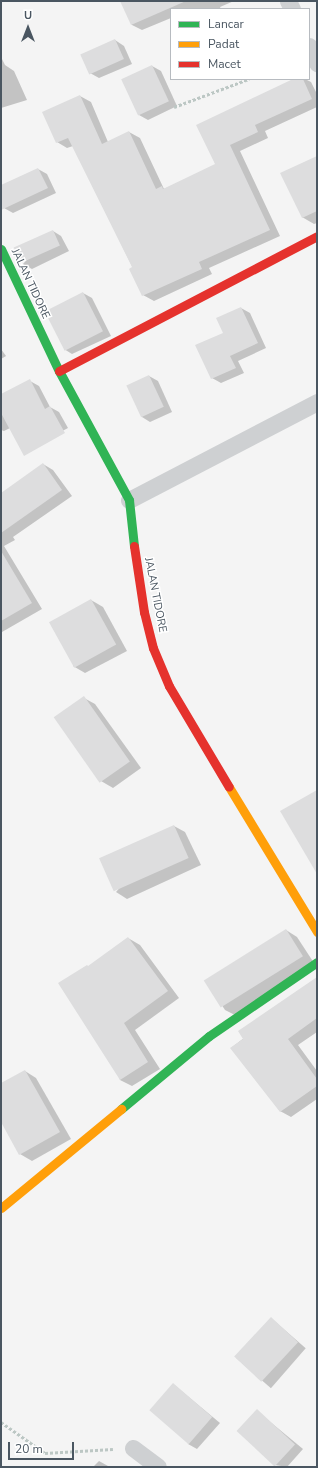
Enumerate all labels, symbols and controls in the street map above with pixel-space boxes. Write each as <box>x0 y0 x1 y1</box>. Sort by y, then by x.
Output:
north arrow <box>8 8 48 48</box>
text: U <box>24 8 32 23</box>
legend <box>170 8 310 80</box>
text: Lancar <box>208 16 244 32</box>
text: Padat <box>208 36 239 52</box>
text: Macet <box>208 56 241 72</box>
street label: JALAN TIDORE <box>8 247 52 321</box>
street label: JALAN TIDORE <box>141 556 169 634</box>
scale bar <box>10 1434 76 1460</box>
text: 20 m <box>15 1441 43 1457</box>

